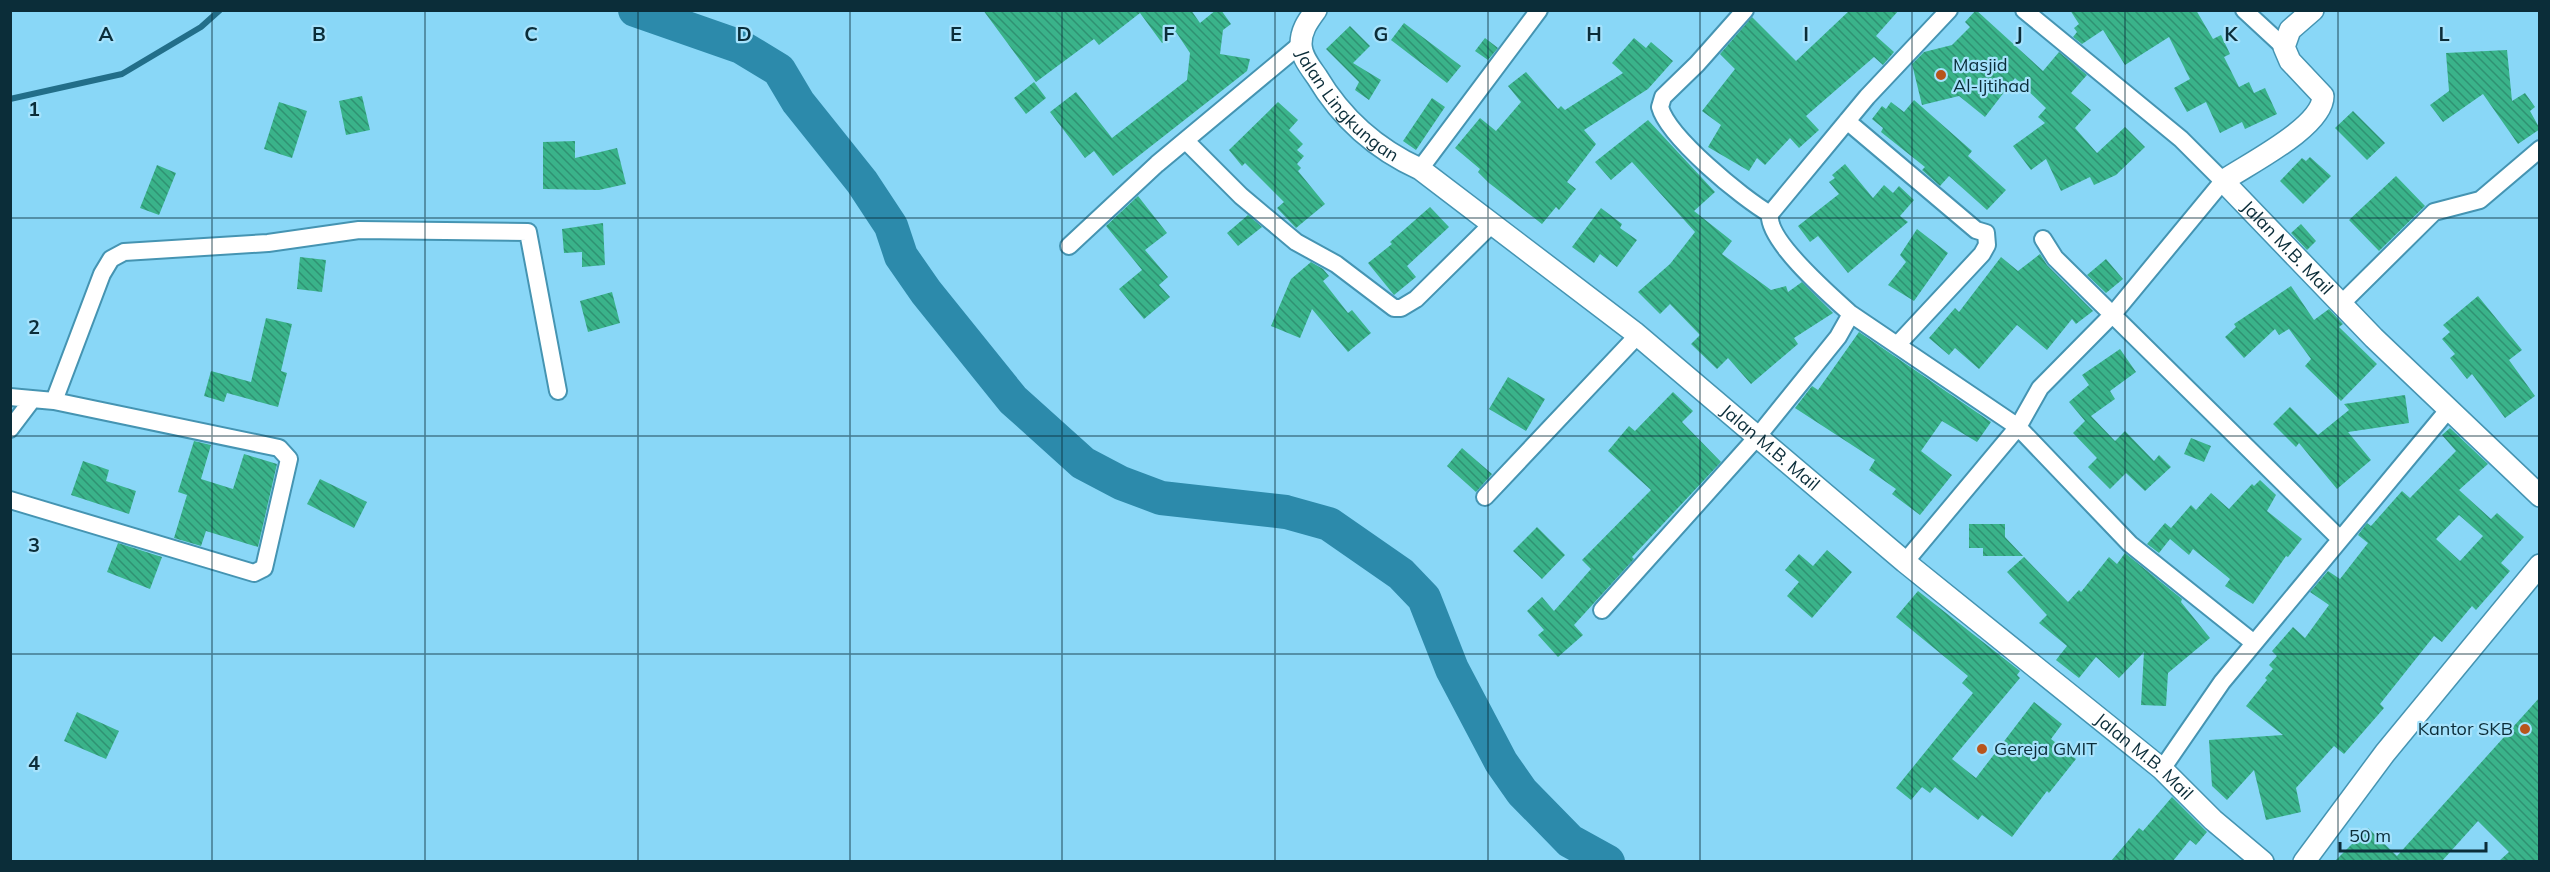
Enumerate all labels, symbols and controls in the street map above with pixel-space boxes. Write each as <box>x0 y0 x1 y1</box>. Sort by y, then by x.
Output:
text: A <box>99 21 114 46</box>
text: B <box>312 21 326 46</box>
text: C <box>524 21 538 46</box>
text: D <box>736 21 752 46</box>
text: E <box>950 21 962 46</box>
text: F <box>1163 21 1175 46</box>
text: G <box>1374 21 1388 46</box>
text: H <box>1586 21 1602 46</box>
text: I <box>1803 21 1809 46</box>
text: J <box>2015 21 2023 46</box>
text: K <box>2224 21 2238 46</box>
text: L <box>2438 21 2450 46</box>
street label: Jalan Lingkungan <box>1291 47 1403 167</box>
place label: Masjid Al-Ijtihad <box>1953 53 2030 97</box>
marker: Masjid Al-Ijtihad <box>1934 68 1948 82</box>
text: 1 <box>28 96 40 121</box>
street label: Jalan M.B. Mail <box>2237 195 2338 299</box>
text: 2 <box>28 314 40 339</box>
street label: Jalan M.B. Mail <box>1716 399 1825 496</box>
text: 3 <box>28 532 40 557</box>
street label: Jalan M.B. Mail <box>2090 708 2198 805</box>
place label: Kantor SKB <box>2418 717 2513 740</box>
marker: Kantor SKB <box>2518 722 2532 736</box>
place label: Gereja GMIT <box>1994 737 2097 760</box>
marker: Gereja GMIT <box>1975 742 1989 756</box>
text: 4 <box>28 750 40 775</box>
scale bar <box>2340 815 2486 853</box>
text: 50 m <box>2349 824 2391 847</box>

